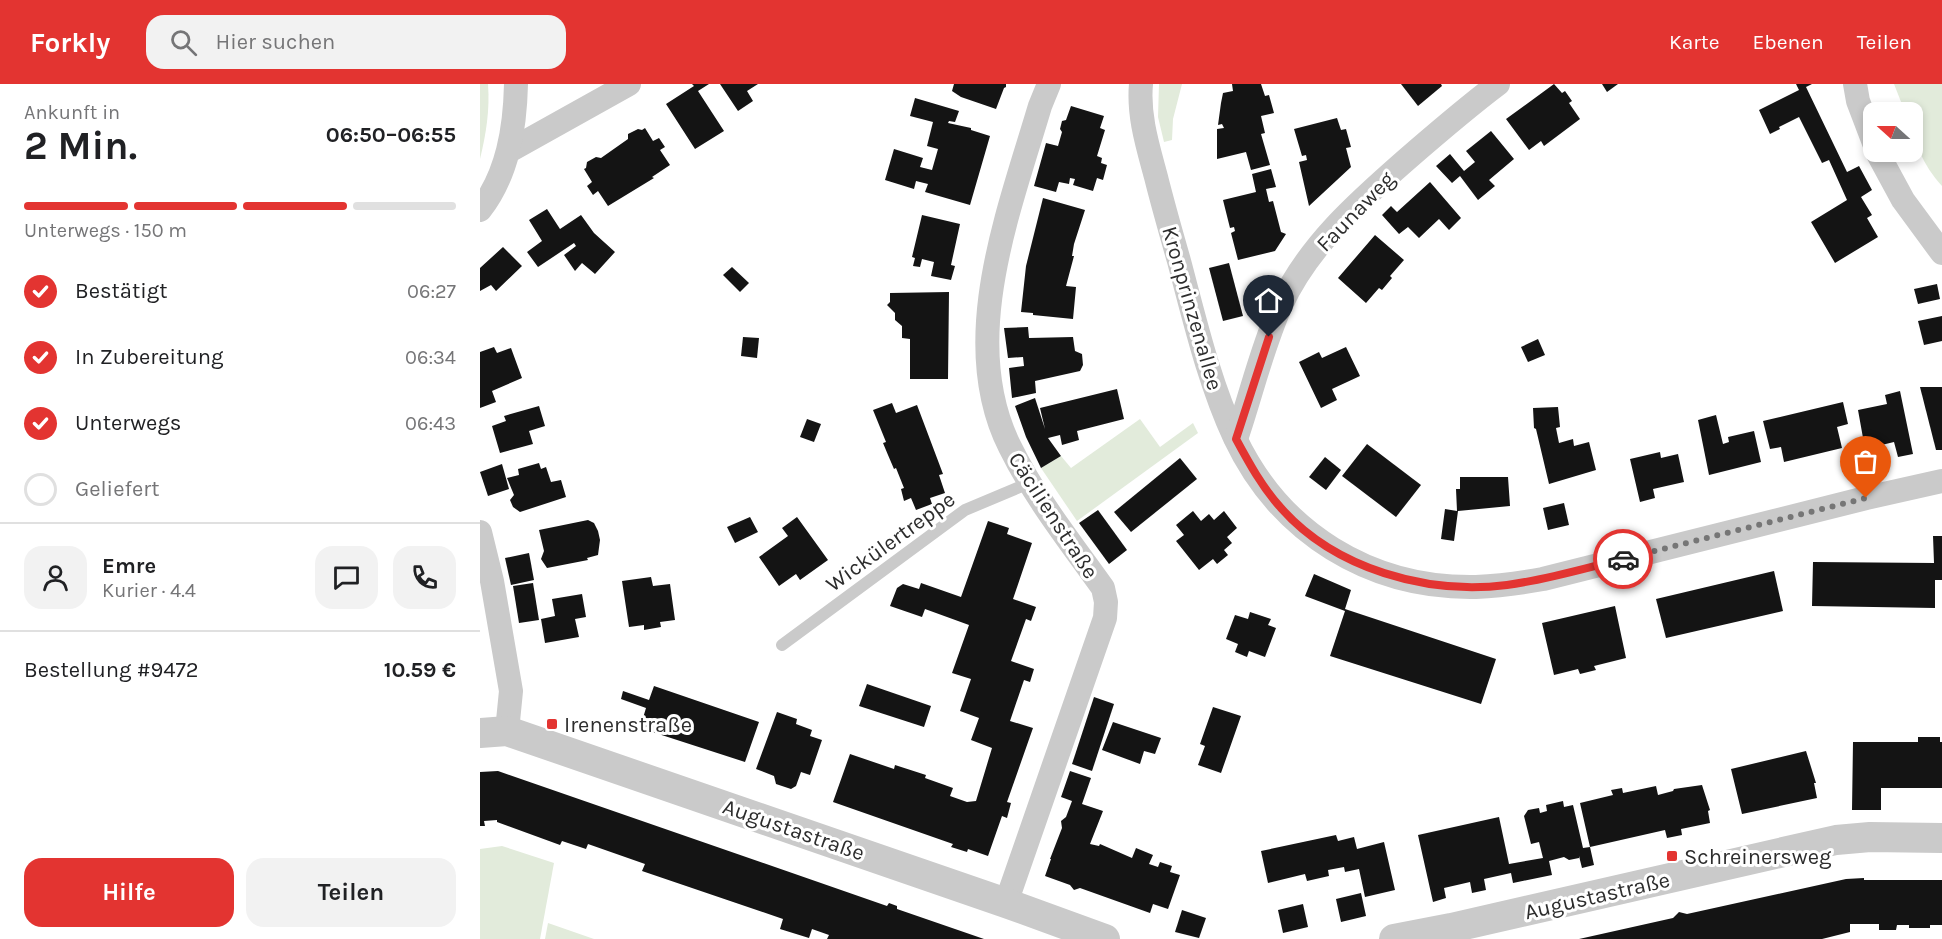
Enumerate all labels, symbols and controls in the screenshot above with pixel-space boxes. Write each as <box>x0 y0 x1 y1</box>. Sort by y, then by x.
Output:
search box <box>146 15 566 69</box>
text: Forkly <box>30 26 110 59</box>
icon: search <box>167 26 200 59</box>
text: Hier suchen <box>215 29 335 55</box>
text: Karte <box>1669 30 1720 54</box>
text: Ebenen <box>1753 30 1824 54</box>
text: Teilen <box>1857 30 1912 54</box>
text: Ankunft in <box>24 101 120 124</box>
north arrow <box>1863 102 1923 162</box>
map controls <box>1863 102 1923 162</box>
text: 06:50–06:55 <box>326 122 456 148</box>
text: 2 Min. <box>24 123 137 169</box>
street label: Faunaweg <box>1311 166 1401 257</box>
text: Unterwegs · 150 m <box>24 219 187 242</box>
street label: Kronprinzenallee <box>1156 223 1228 393</box>
icon: check <box>24 275 57 308</box>
pin <box>1243 275 1294 337</box>
text: Bestätigt <box>75 278 167 304</box>
text: 06:27 <box>407 280 456 303</box>
icon: home <box>1252 284 1285 317</box>
icon: check <box>24 341 57 374</box>
text: In Zubereitung <box>75 344 223 370</box>
text: 06:34 <box>405 346 456 369</box>
icon: check <box>24 407 57 440</box>
text: Unterwegs <box>75 410 181 436</box>
text: 06:43 <box>405 412 456 435</box>
pin <box>1840 436 1891 498</box>
icon: bag <box>1849 445 1882 478</box>
street label: Cäcilienstraße <box>1003 447 1104 584</box>
text: Geliefert <box>75 476 160 502</box>
street label: Wickülertreppe <box>821 486 960 597</box>
courier <box>1593 529 1653 589</box>
icon: car <box>1607 543 1640 576</box>
button: person <box>24 546 87 609</box>
button: chat <box>315 546 378 609</box>
button: phone <box>393 546 456 609</box>
text: Emre <box>102 553 156 579</box>
text: Kurier · 4.4 <box>102 579 196 602</box>
text: Bestellung #9472 <box>24 657 199 683</box>
text: 10.59 € <box>384 657 456 683</box>
place label: Irenenstraße <box>564 712 692 738</box>
marker: Irenenstraße <box>545 717 559 731</box>
street label: Augustastraße <box>719 794 868 866</box>
place label: Schreinersweg <box>1684 844 1832 870</box>
marker: Schreinersweg <box>1665 849 1679 863</box>
button: Hilfe <box>24 858 234 927</box>
button: Teilen <box>246 858 456 927</box>
street label: Augustastraße <box>1522 867 1672 925</box>

